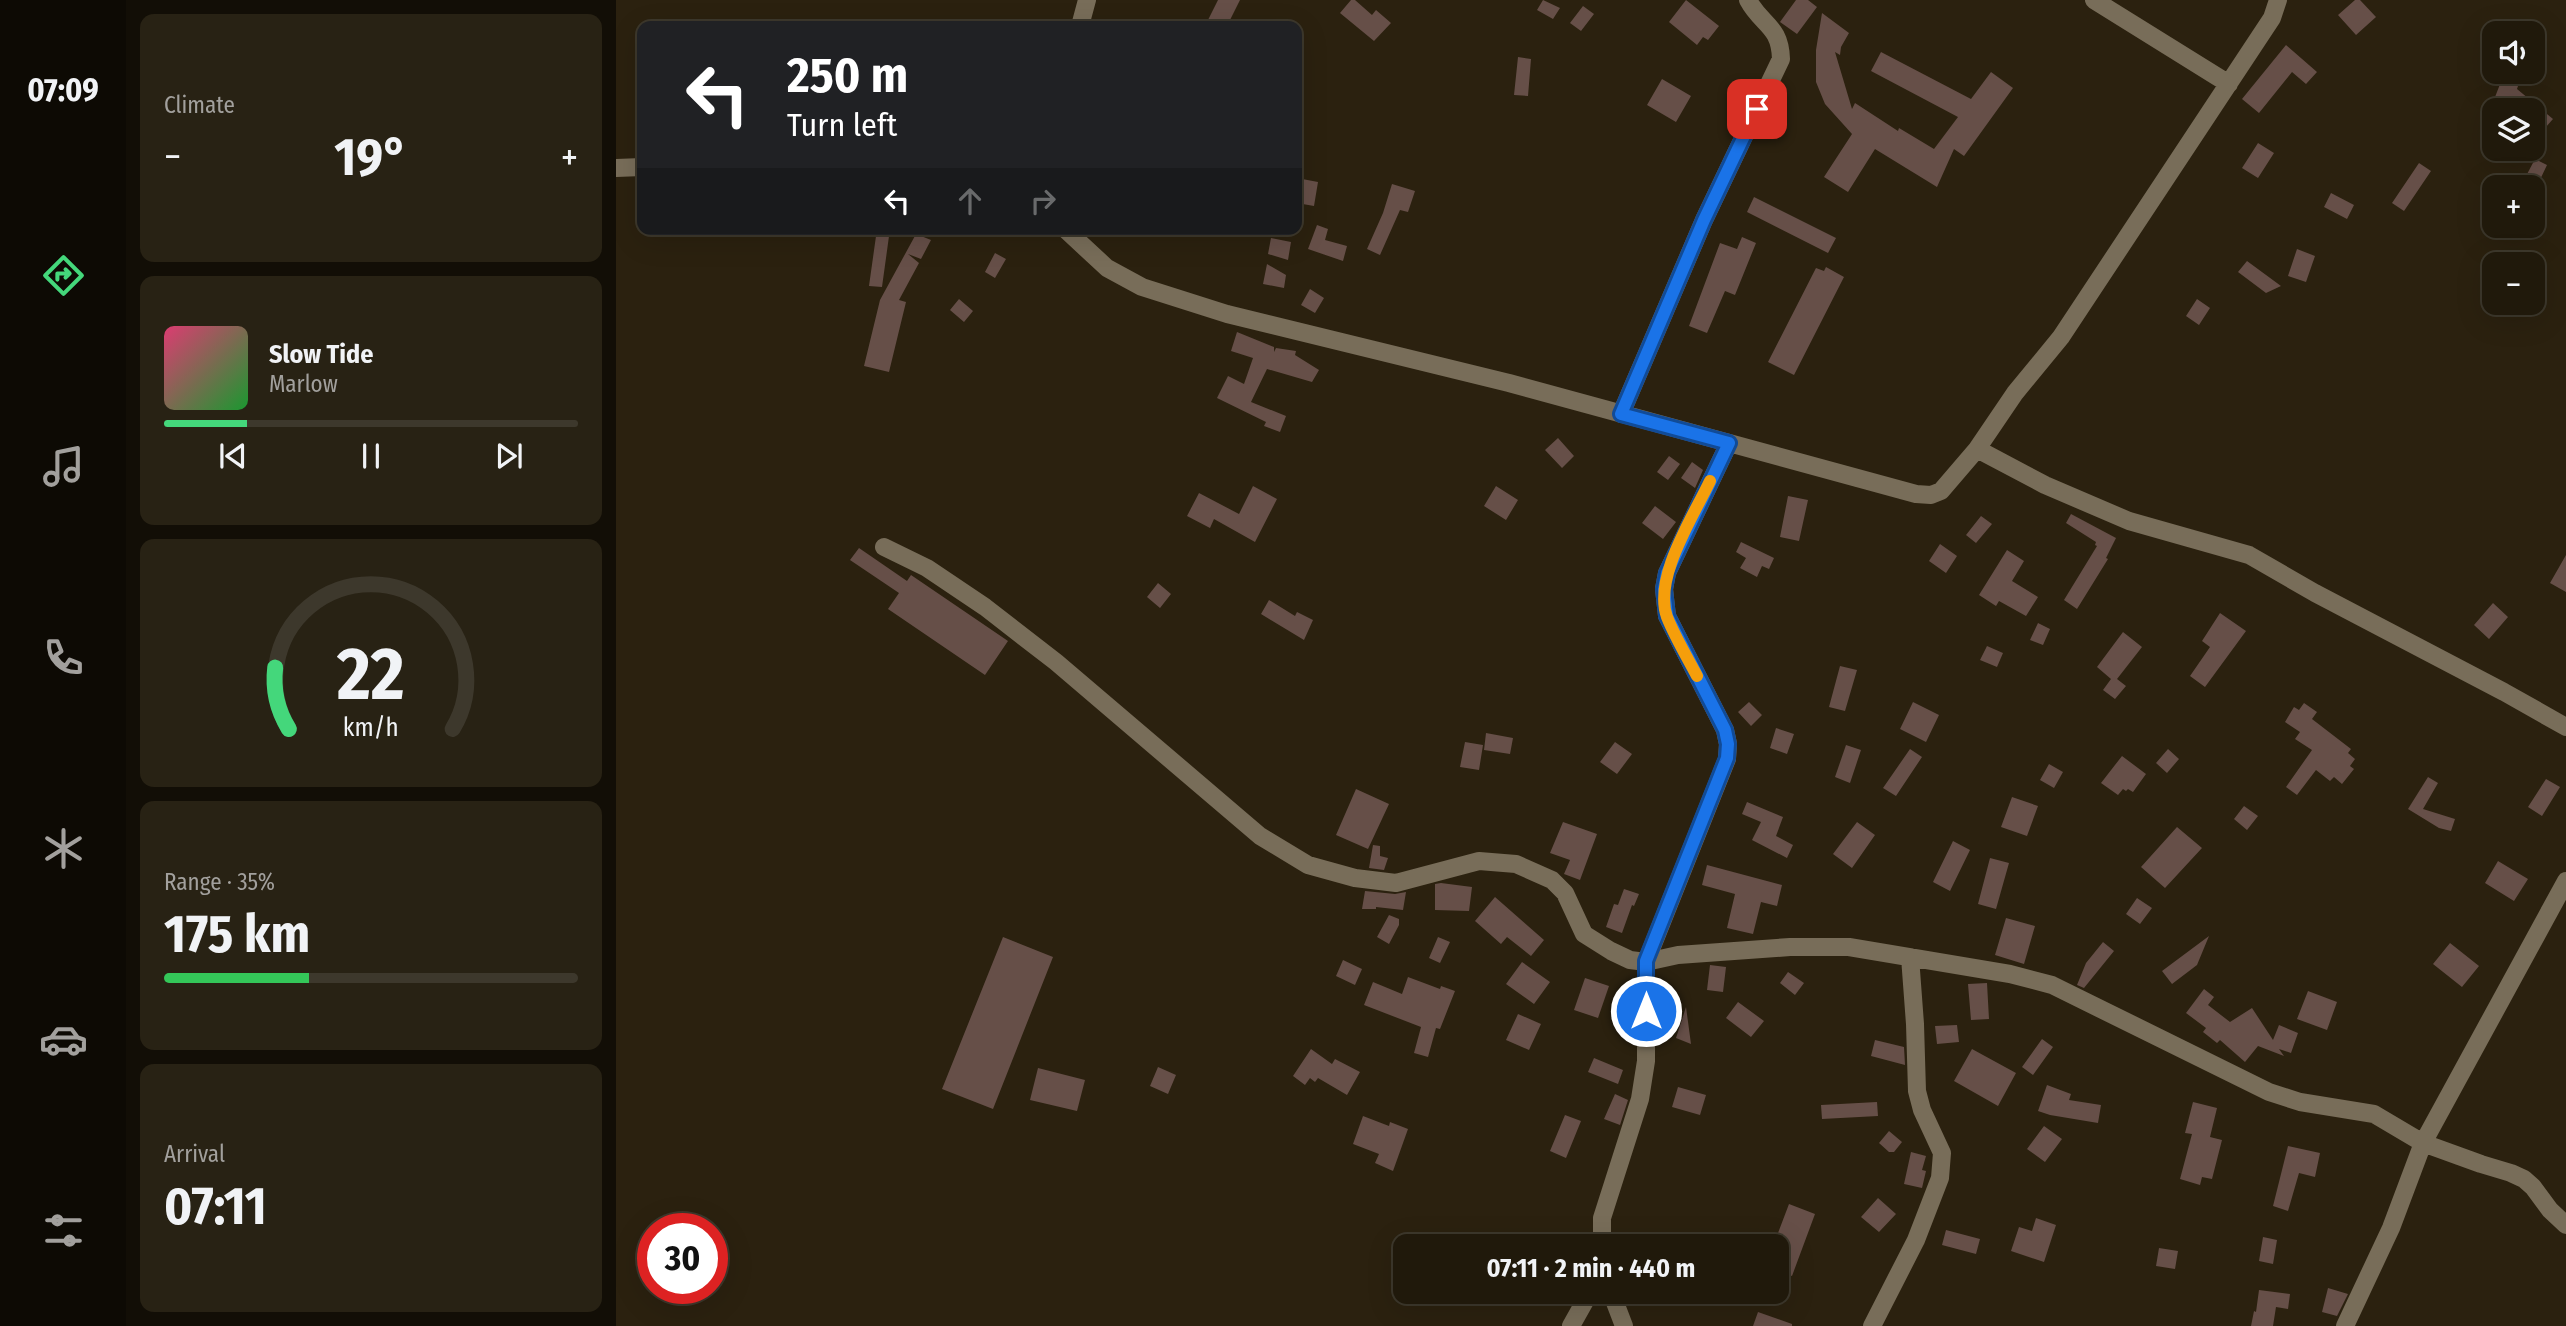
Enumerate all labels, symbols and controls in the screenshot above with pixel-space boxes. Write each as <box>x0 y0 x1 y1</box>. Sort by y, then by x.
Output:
map controls <box>2482 21 2545 315</box>
button: sound <box>2482 21 2545 84</box>
text: 250 m <box>787 46 908 105</box>
icon: left <box>672 49 763 140</box>
text: 07:09 <box>27 71 99 109</box>
pin <box>1727 79 1787 139</box>
icon: arrive <box>1738 90 1776 128</box>
text: Climate <box>164 91 235 119</box>
button: layers <box>2482 98 2545 161</box>
text: Turn left <box>787 106 897 144</box>
text: 19° <box>334 126 408 189</box>
text: − <box>164 134 181 180</box>
text: + <box>561 134 578 180</box>
button: + <box>2482 175 2545 238</box>
icon: left <box>878 182 916 220</box>
icon: ahead <box>951 182 989 220</box>
icon: right <box>1024 182 1062 220</box>
icon: directions <box>39 251 88 300</box>
button: − <box>2482 252 2545 315</box>
text: Slow Tide <box>269 339 373 370</box>
text: Marlow <box>269 370 338 398</box>
icon: previous <box>214 437 252 475</box>
icon: pause <box>352 437 390 475</box>
icon: next <box>490 437 528 475</box>
icon: music <box>39 442 88 491</box>
text: 22 <box>336 631 405 718</box>
icon: phone <box>39 633 88 682</box>
text: km/h <box>343 713 399 743</box>
icon: climate <box>39 824 88 873</box>
text: Range · 35% <box>164 868 275 896</box>
text: 175 km <box>164 903 310 966</box>
position arrow <box>1609 974 1683 1048</box>
icon: car <box>39 1015 88 1064</box>
text: Arrival <box>164 1140 225 1168</box>
text: 07:11 <box>164 1175 267 1238</box>
icon: filters <box>39 1206 88 1255</box>
speed limit sign: 30 <box>637 1213 728 1304</box>
text: 07:11 · 2 min · 440 m <box>1487 1253 1695 1284</box>

